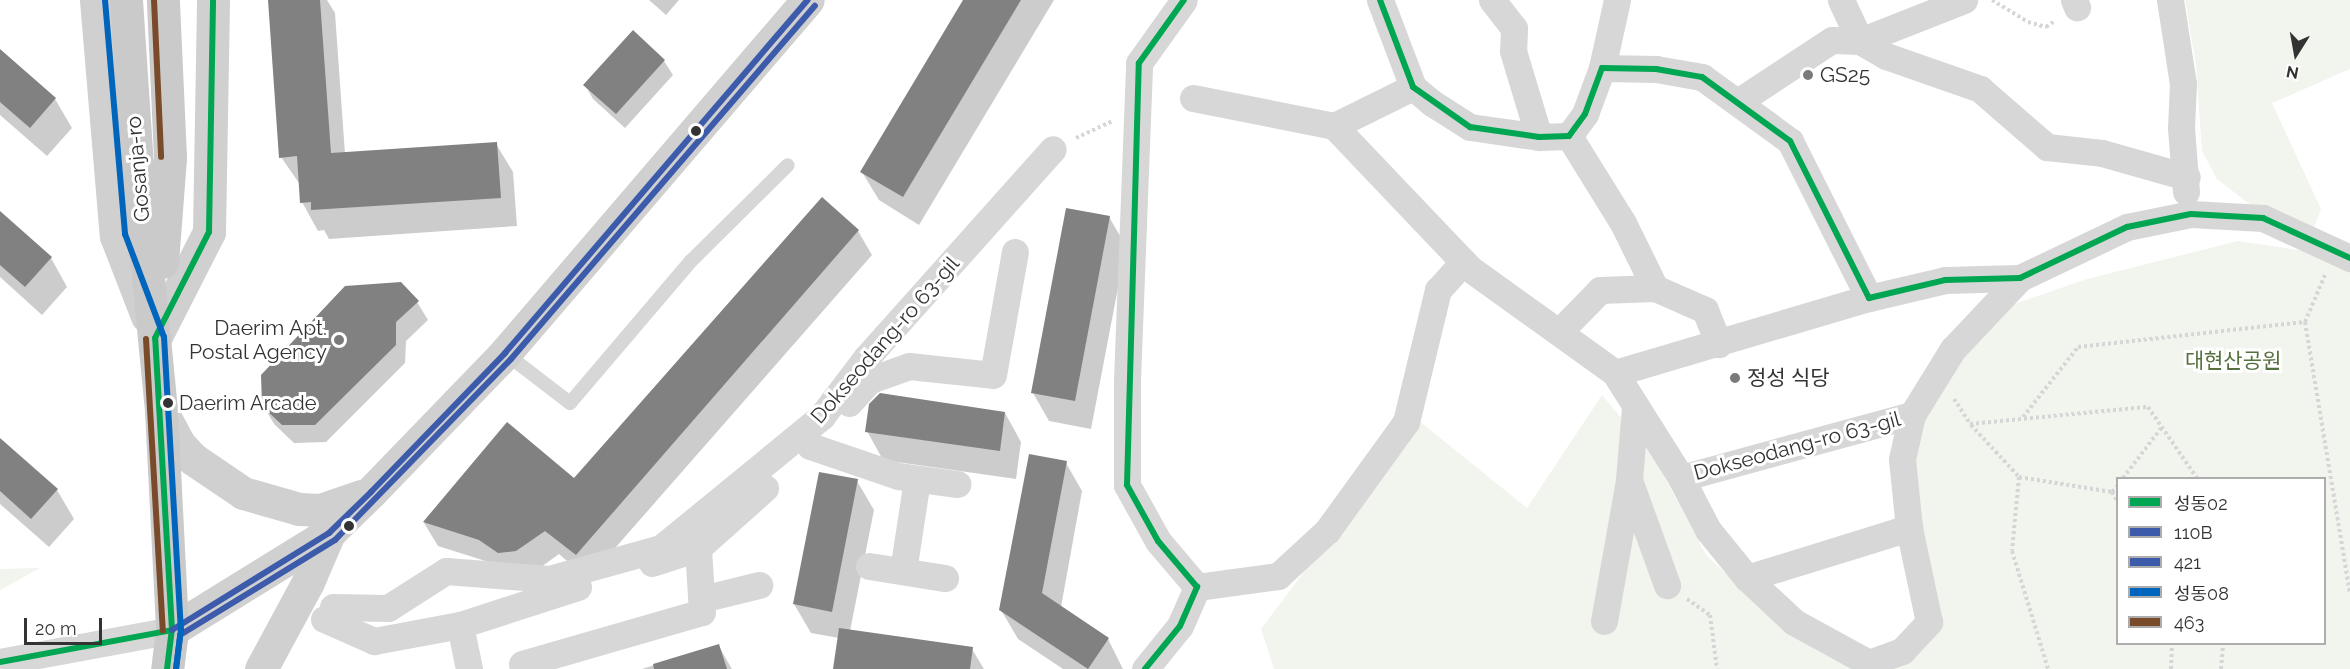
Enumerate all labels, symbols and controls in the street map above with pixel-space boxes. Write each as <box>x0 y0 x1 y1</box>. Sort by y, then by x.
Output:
north arrow <box>2266 24 2326 84</box>
place label: GS25 <box>1820 62 1870 88</box>
text: N <box>2285 62 2300 83</box>
marker: GS25 <box>1801 68 1815 82</box>
street label: Gosanja-ro <box>121 115 155 223</box>
unlabelled marker <box>690 125 702 137</box>
street label: Dokseodang-ro 63-gil <box>806 251 964 429</box>
place label: Daerim Apt. Postal Agency <box>188 315 327 365</box>
marker: Daerim Apt. Postal Agency <box>332 333 346 347</box>
park label: 대현산공원 <box>2185 348 2281 374</box>
place label: 정성 식당 <box>1747 365 1830 391</box>
marker: 정성 식당 <box>1728 371 1742 385</box>
place label: Daerim Arcade <box>179 391 317 415</box>
marker: Daerim Arcade <box>162 397 174 409</box>
street label: Dokseodang-ro 63-gil <box>1691 406 1903 486</box>
legend <box>2116 477 2326 645</box>
text: 성동02 <box>2174 493 2228 514</box>
unlabelled marker <box>343 520 355 532</box>
text: 110B <box>2174 522 2212 543</box>
text: 421 <box>2174 552 2201 573</box>
text: 성동08 <box>2174 583 2229 604</box>
scale bar <box>27 606 105 644</box>
text: 463 <box>2174 612 2204 633</box>
text: 20 m <box>35 618 77 639</box>

